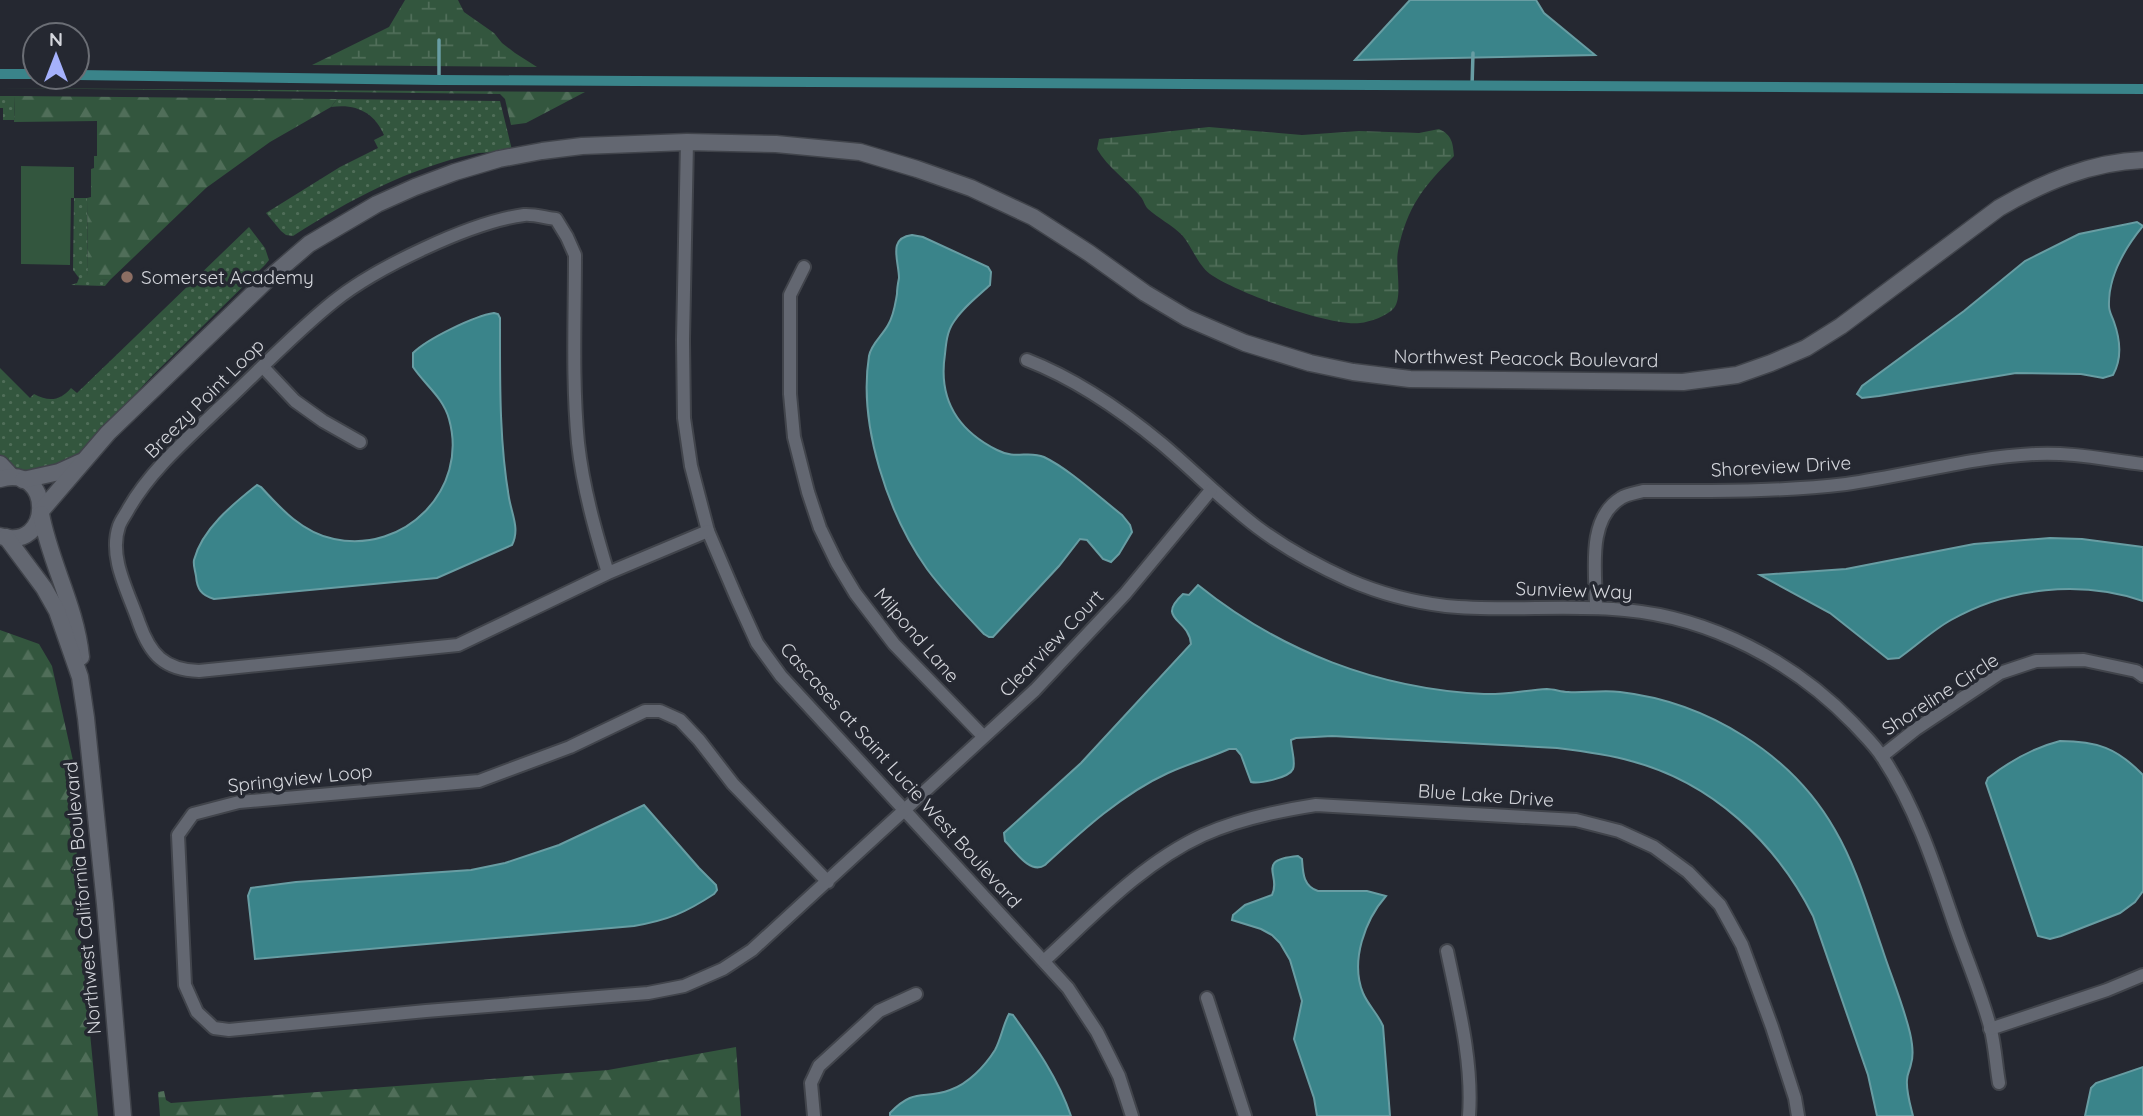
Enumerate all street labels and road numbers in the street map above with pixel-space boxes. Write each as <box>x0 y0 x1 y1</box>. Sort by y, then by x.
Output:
street label: Breezy Point Loop <box>139 333 269 463</box>
street label: Northwest Peacock Boulevard <box>1393 344 1659 372</box>
street label: Shoreview Drive <box>1710 450 1852 482</box>
street label: Sunview Way <box>1515 576 1633 604</box>
street label: Milpond Lane <box>869 583 965 687</box>
street label: Clearview Court <box>994 584 1108 702</box>
street label: Cascases at Saint Lucie West Boulevard <box>775 637 1027 913</box>
street label: Shoreline Circle <box>1877 647 2003 741</box>
street label: Springview Loop <box>226 758 374 798</box>
street label: Northwest California Boulevard <box>58 761 106 1035</box>
street label: Blue Lake Drive <box>1417 778 1555 812</box>

